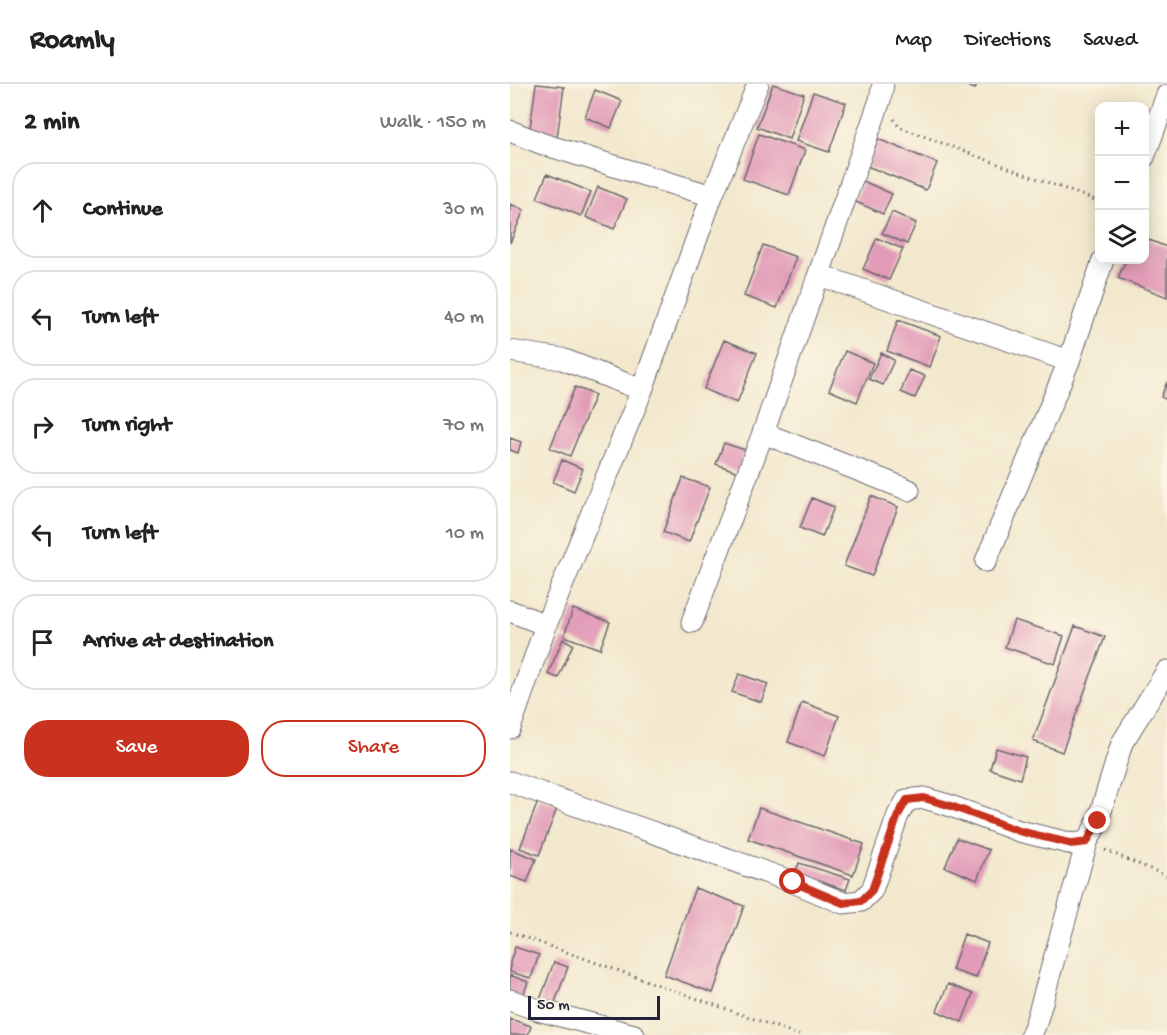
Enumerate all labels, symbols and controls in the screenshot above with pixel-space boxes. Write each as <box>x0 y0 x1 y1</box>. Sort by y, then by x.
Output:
text: Roamly <box>30 25 115 58</box>
text: Map <box>895 29 932 54</box>
text: Directions <box>965 29 1050 54</box>
text: Saved <box>1083 29 1137 54</box>
map controls <box>1095 102 1149 264</box>
button: + <box>1095 102 1149 156</box>
text: 2 min <box>24 108 79 139</box>
text: Walk · 150 m <box>380 112 486 135</box>
button: − <box>1095 156 1149 210</box>
icon: ahead <box>26 194 59 227</box>
text: Continue <box>83 197 163 223</box>
text: 30 m <box>443 199 484 222</box>
button: layers <box>1095 210 1149 264</box>
icon: left <box>26 302 59 335</box>
text: Turn left <box>83 305 157 331</box>
text: 40 m <box>444 307 484 330</box>
icon: right <box>26 410 59 443</box>
text: Turn right <box>83 413 171 439</box>
text: 70 m <box>443 415 484 438</box>
icon: left <box>26 518 59 551</box>
text: Turn left <box>83 521 157 547</box>
text: 10 m <box>446 523 484 546</box>
icon: arrive <box>26 626 59 659</box>
text: Arrive at destination <box>83 629 273 655</box>
button: Save <box>24 720 249 777</box>
button: Share <box>261 720 486 777</box>
route end <box>1084 807 1110 833</box>
route start <box>779 868 805 894</box>
scale bar <box>528 993 660 1020</box>
text: 50 m <box>537 997 570 1016</box>

